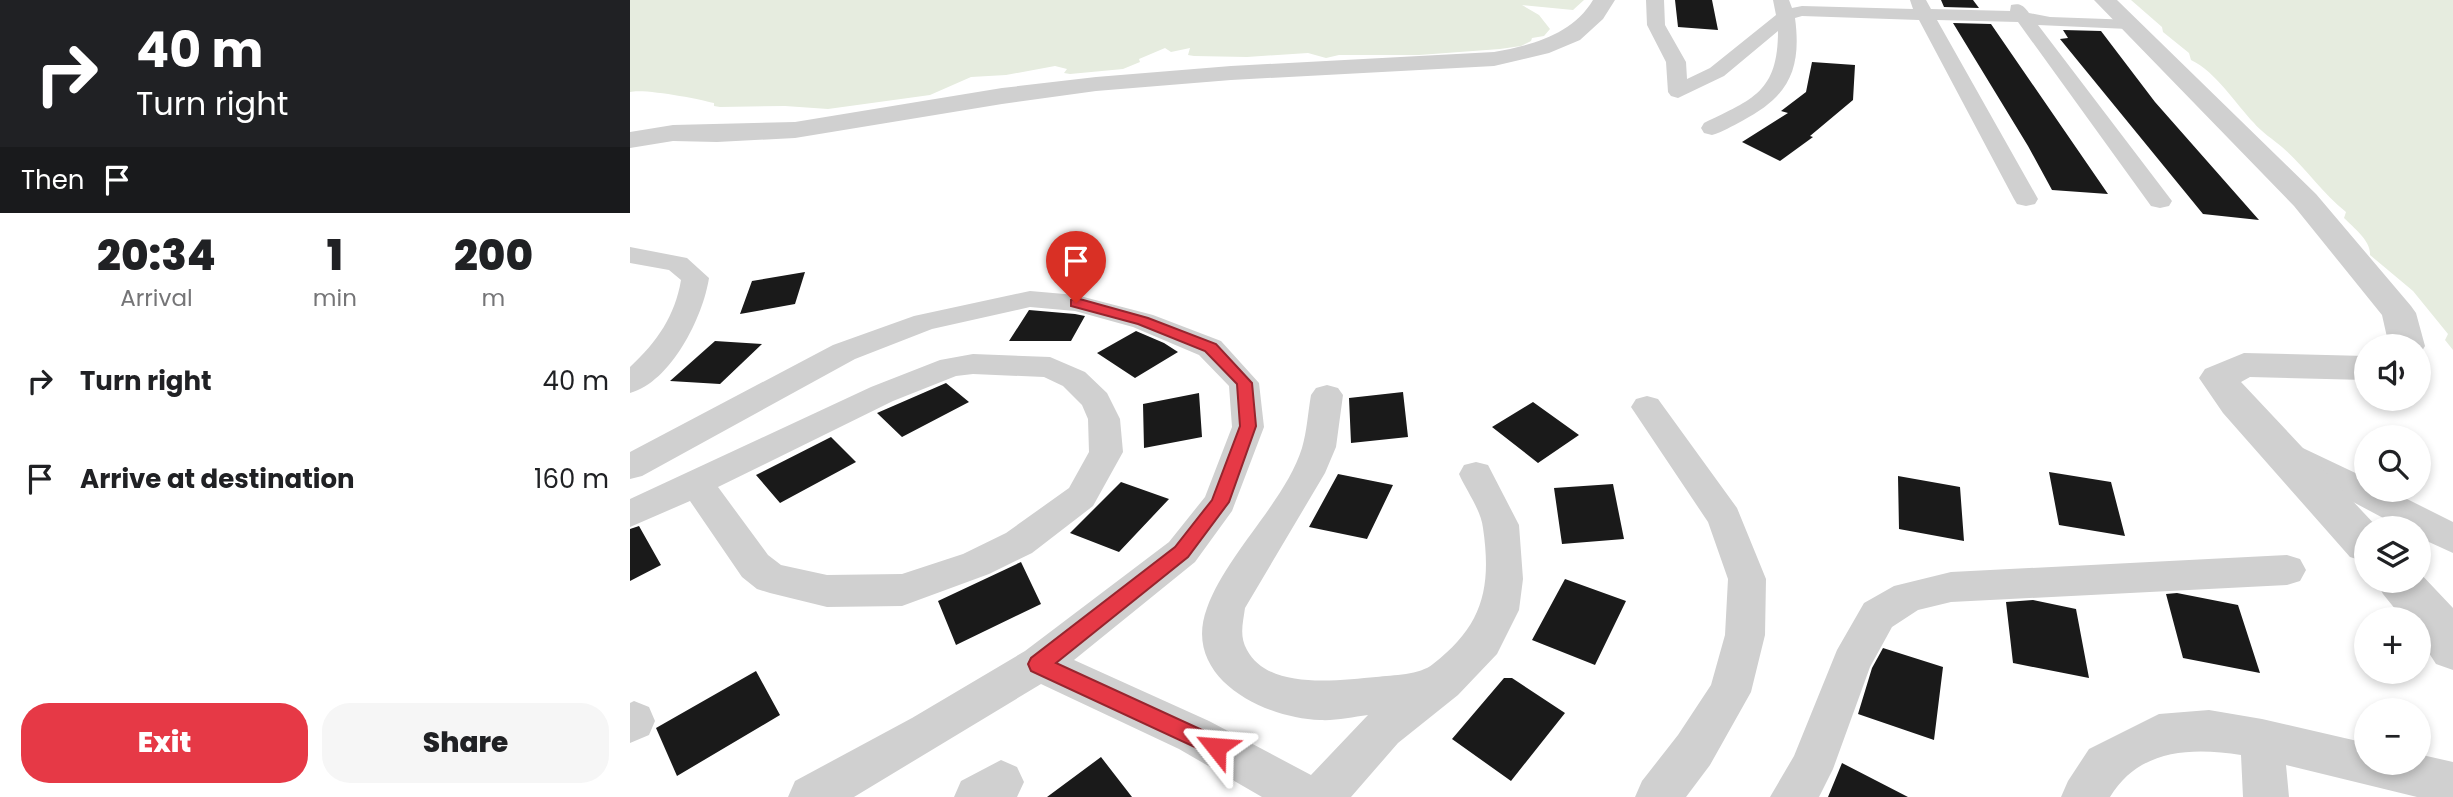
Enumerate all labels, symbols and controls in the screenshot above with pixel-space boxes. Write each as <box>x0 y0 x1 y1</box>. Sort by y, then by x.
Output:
text: 40 m <box>136 16 263 84</box>
icon: right <box>21 28 112 119</box>
text: Turn right <box>136 81 288 126</box>
icon: arrive <box>98 161 136 199</box>
text: Then <box>21 162 84 198</box>
text: 20:34 <box>97 226 216 285</box>
text: 1 <box>327 226 343 285</box>
text: 200 <box>454 226 533 285</box>
pin <box>1046 231 1106 303</box>
icon: arrive <box>1057 242 1095 280</box>
text: Arrival <box>120 282 193 314</box>
text: min <box>313 282 357 314</box>
text: m <box>482 282 505 314</box>
map controls <box>2354 334 2431 775</box>
button: sound <box>2354 334 2431 411</box>
icon: right <box>21 362 59 400</box>
text: Turn right <box>80 363 212 399</box>
text: 40 m <box>543 363 609 399</box>
button: search <box>2354 425 2431 502</box>
icon: arrive <box>21 460 59 498</box>
text: Arrive at destination <box>80 461 355 497</box>
text: 160 m <box>534 461 609 497</box>
button: layers <box>2354 516 2431 593</box>
button: + <box>2354 607 2431 684</box>
button: − <box>2354 698 2431 775</box>
button: Exit <box>21 703 308 783</box>
button: Share <box>322 703 609 783</box>
position arrow <box>1179 710 1253 784</box>

